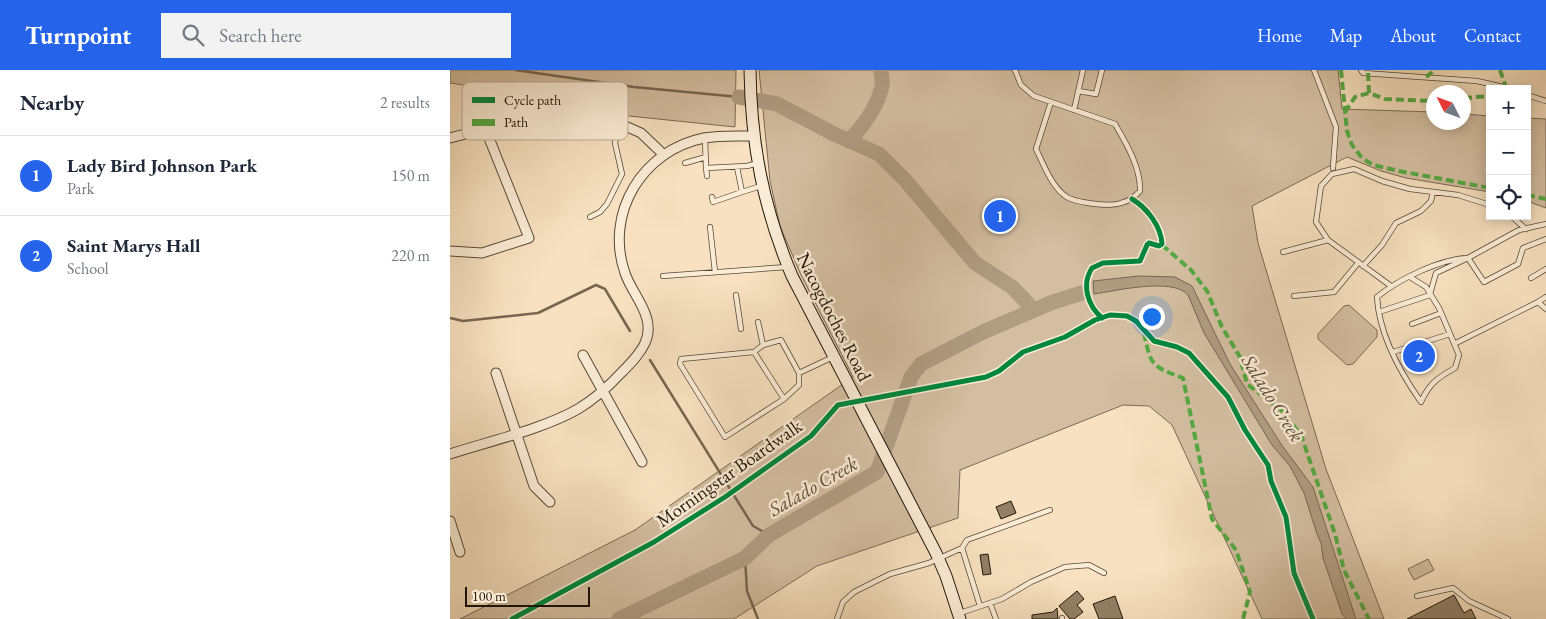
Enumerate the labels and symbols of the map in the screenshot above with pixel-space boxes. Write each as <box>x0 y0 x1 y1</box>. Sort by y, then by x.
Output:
legend <box>462 82 628 140</box>
north arrow <box>1426 85 1471 130</box>
text: Cycle path <box>504 91 561 109</box>
text: Path <box>504 113 528 131</box>
pin: 1 <box>984 197 1016 235</box>
street label: Nacogdoches Road <box>791 248 877 386</box>
your location <box>1139 304 1165 330</box>
pin: 2 <box>1403 337 1435 375</box>
water label: Salado Creek <box>1235 348 1310 447</box>
street label: Morningstar Boardwalk <box>651 413 808 533</box>
water label: Salado Creek <box>763 450 862 522</box>
scale bar <box>465 584 590 607</box>

